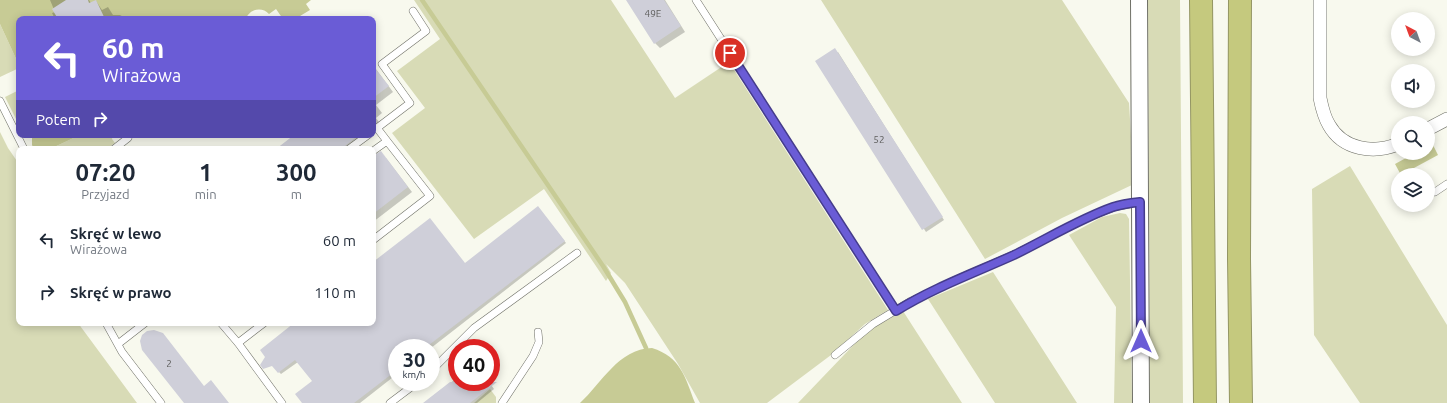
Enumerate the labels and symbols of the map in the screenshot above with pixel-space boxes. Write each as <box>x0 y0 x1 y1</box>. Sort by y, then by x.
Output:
house number: 49E <box>645 8 662 19</box>
north arrow <box>1391 12 1435 56</box>
pin <box>713 36 747 70</box>
house number: 52 <box>873 134 885 145</box>
position arrow <box>1120 320 1162 362</box>
speed limit sign: 40 <box>448 339 500 391</box>
house number: 2 <box>166 358 172 369</box>

